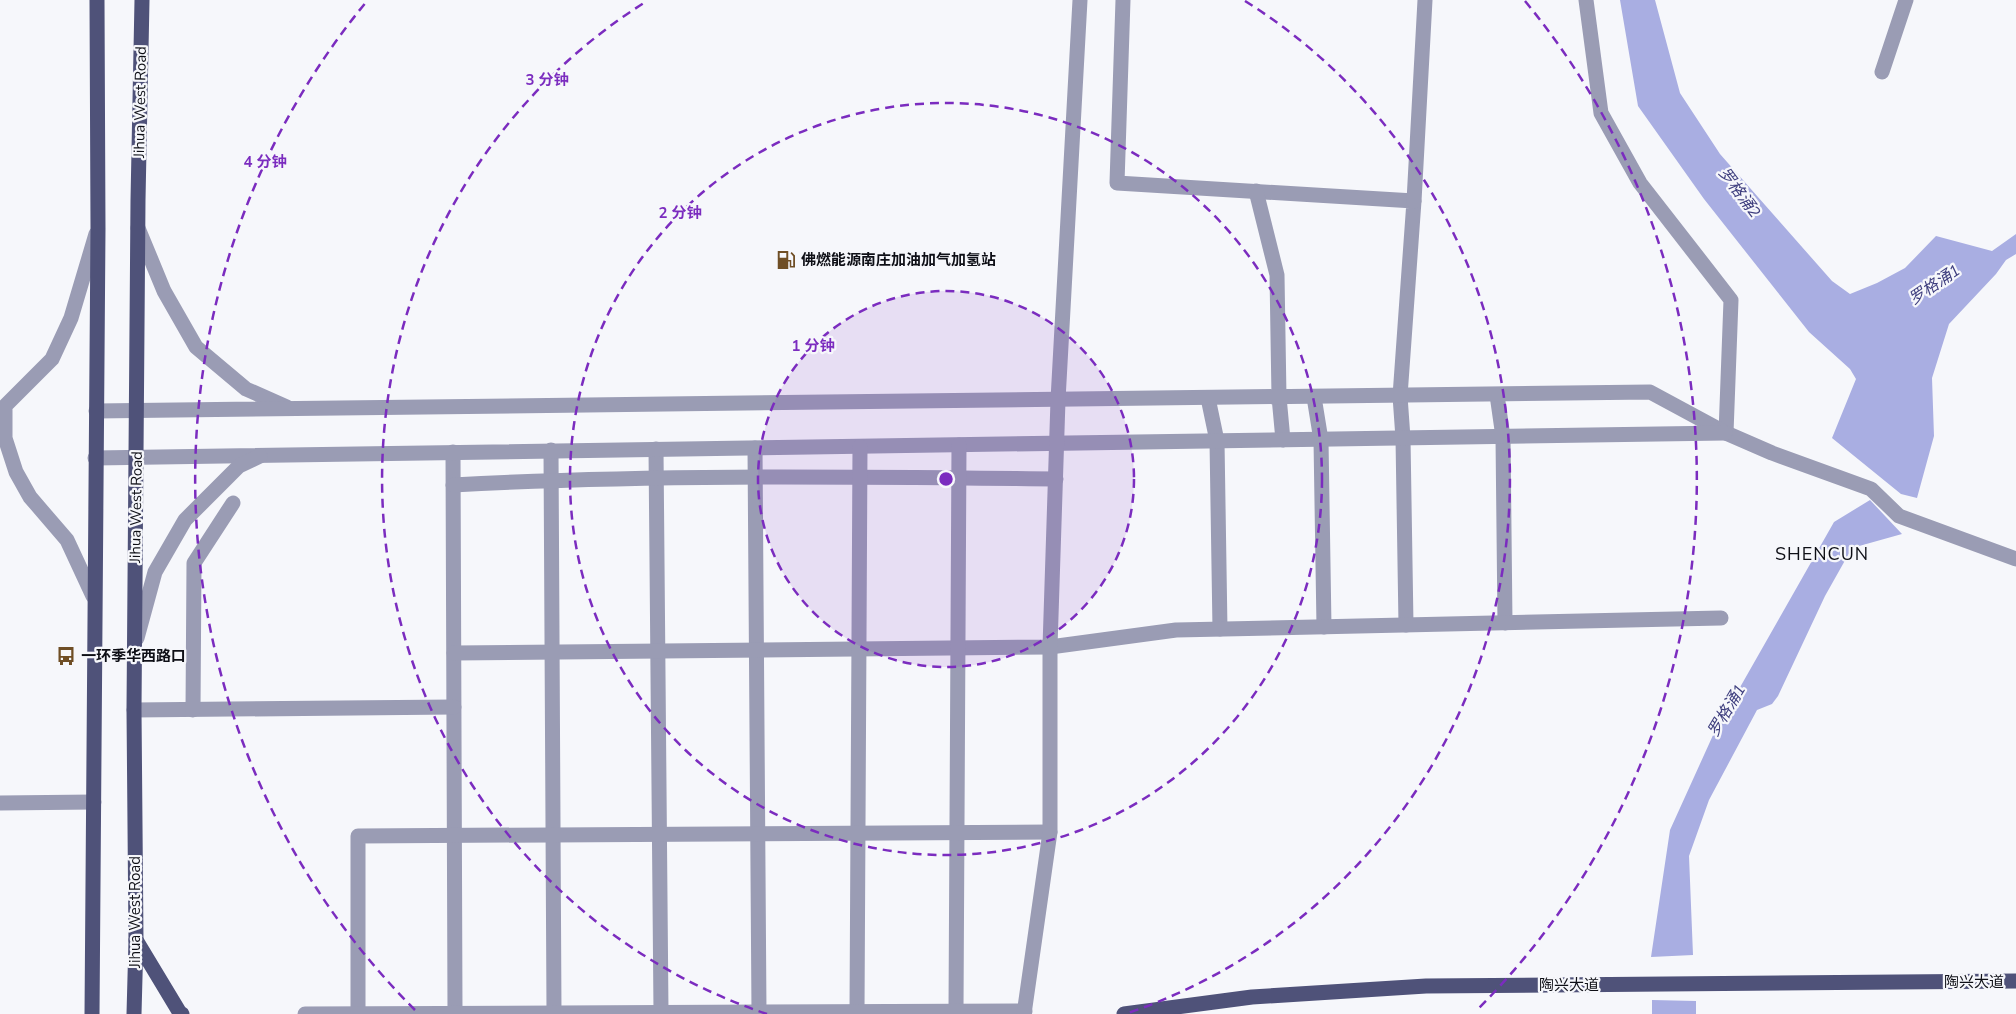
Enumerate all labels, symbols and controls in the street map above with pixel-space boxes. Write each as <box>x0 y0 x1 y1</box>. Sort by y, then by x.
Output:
street label: Jihua West Road <box>129 46 151 159</box>
text: 3 分钟 <box>525 70 569 90</box>
text: 4 分钟 <box>243 152 287 172</box>
water label: 罗格涌2 <box>1713 163 1765 222</box>
text: 2 分钟 <box>658 203 702 223</box>
fuel station icon: 佛燃能源南庄加油加气加氢站 <box>775 249 797 271</box>
place label: 佛燃能源南庄加油加气加氢站 <box>801 250 996 270</box>
water label: 罗格涌1 <box>1905 260 1965 310</box>
text: 1 分钟 <box>791 336 835 356</box>
street label: Jihua West Road <box>125 451 147 564</box>
centre of rings <box>937 470 955 488</box>
district label: SHENCUN <box>1775 542 1869 566</box>
bus stop icon: 一环季华西路口 <box>55 645 77 667</box>
place label: 一环季华西路口 <box>81 646 186 666</box>
water label: 罗格涌1 <box>1703 680 1751 741</box>
street label: Jihua West Road <box>125 856 145 969</box>
street label: 陶兴大道 <box>1944 972 2004 992</box>
street label: 陶兴大道 <box>1539 975 1599 995</box>

